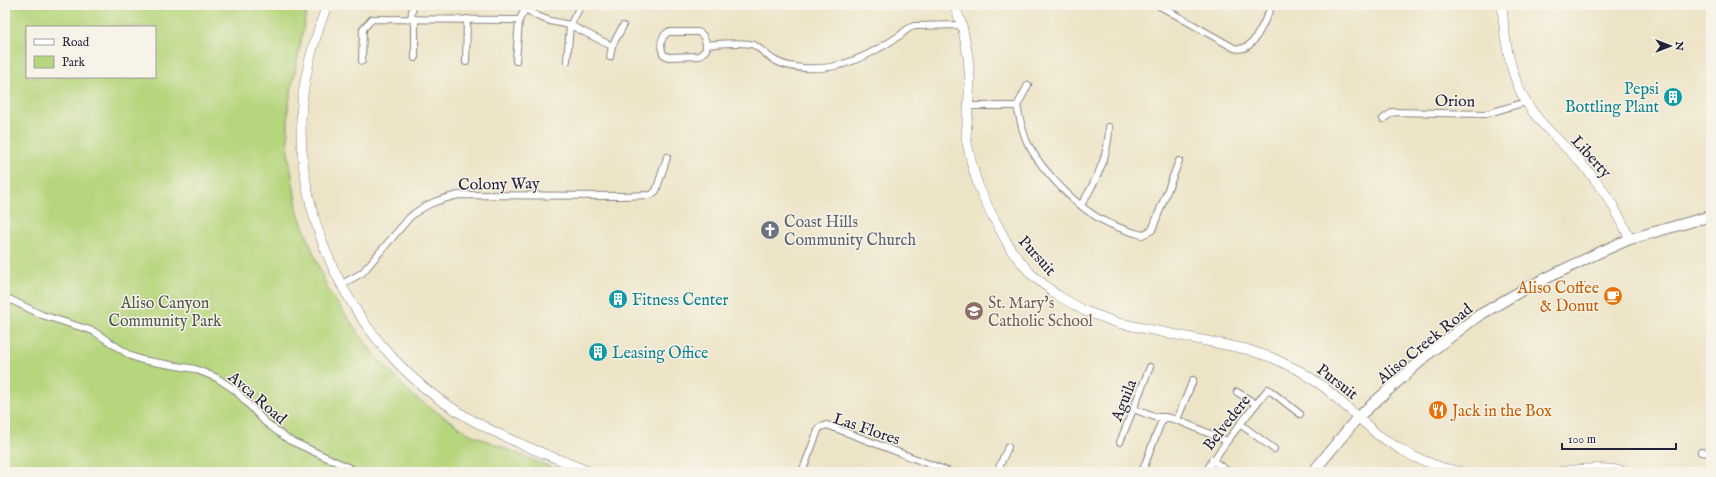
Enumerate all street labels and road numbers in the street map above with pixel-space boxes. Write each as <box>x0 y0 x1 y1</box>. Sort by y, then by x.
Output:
street label: Orion <box>1435 92 1476 112</box>
street label: Liberty <box>1566 132 1615 183</box>
street label: Colony Way <box>458 174 540 196</box>
street label: Pursuit <box>1013 232 1060 281</box>
street label: Aliso Creek Road <box>1373 300 1478 390</box>
street label: Pursuit <box>1312 360 1362 405</box>
street label: Avca Road <box>223 367 290 430</box>
street label: Aguila <box>1107 377 1142 426</box>
street label: Belvedere <box>1200 391 1256 455</box>
street label: Las Flores <box>830 409 903 451</box>

